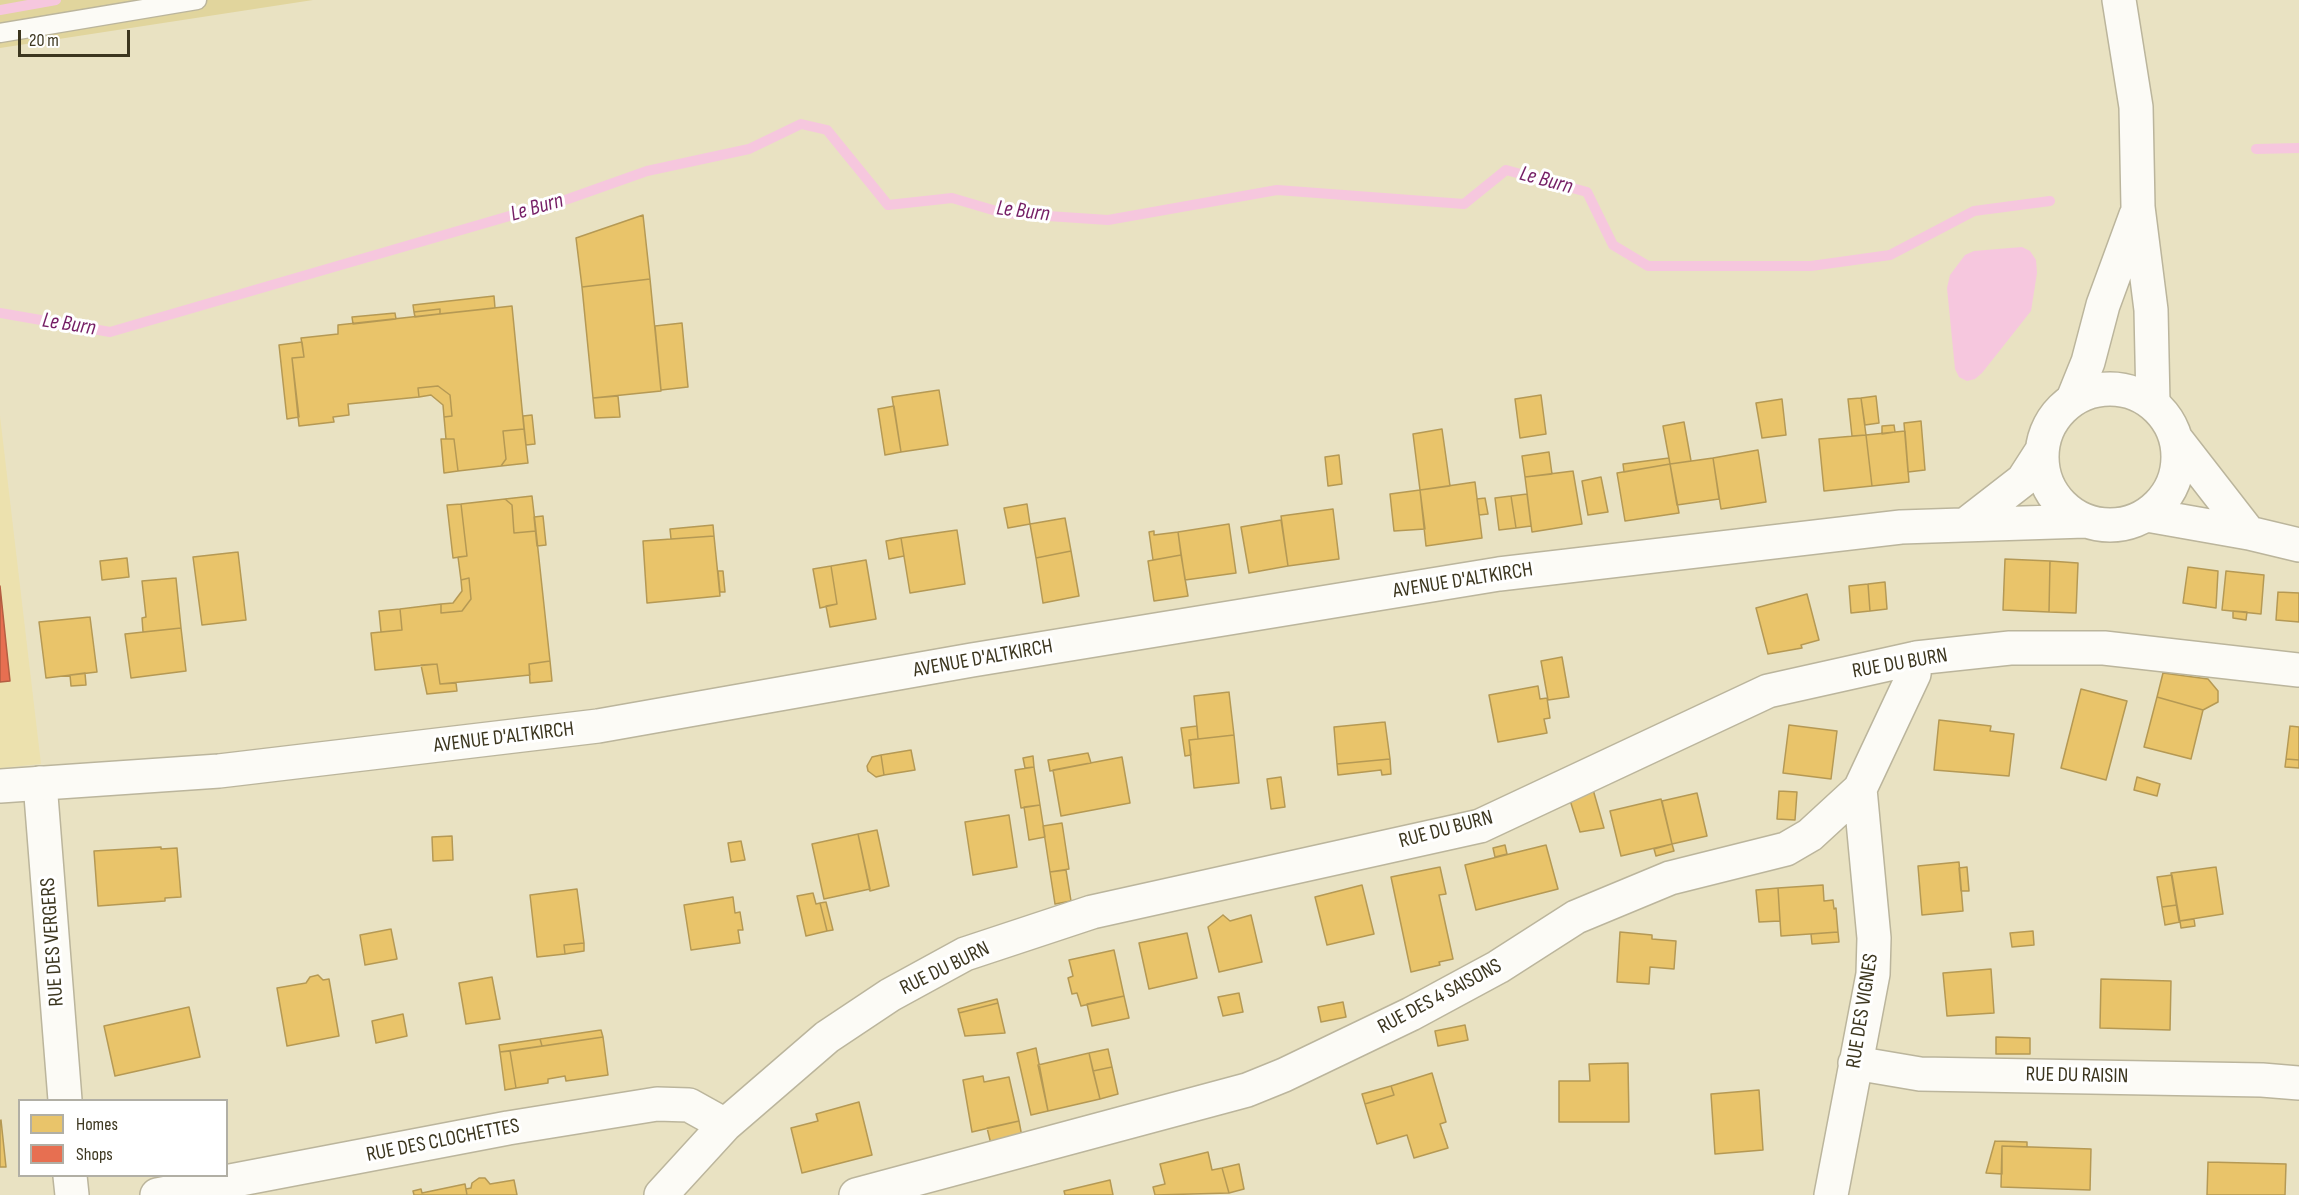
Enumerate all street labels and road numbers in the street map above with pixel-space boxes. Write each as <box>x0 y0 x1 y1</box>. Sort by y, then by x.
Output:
street label: AVENUE D'ALTKIRCH <box>1391 558 1535 604</box>
street label: AVENUE D'ALTKIRCH <box>911 634 1055 684</box>
street label: RUE DU BURN <box>1850 643 1950 685</box>
street label: AVENUE D'ALTKIRCH <box>432 717 576 759</box>
street label: RUE DU BURN <box>1396 805 1496 855</box>
street label: RUE DES VERGERS <box>36 877 70 1007</box>
street label: RUE DU BURN <box>896 937 994 1001</box>
street label: RUE DES VIGNES <box>1841 952 1885 1070</box>
street label: RUE DES 4 SAISONS <box>1374 954 1506 1040</box>
street label: RUE DU RAISIN <box>2025 1063 2129 1089</box>
street label: RUE DES CLOCHETTES <box>364 1114 522 1168</box>

